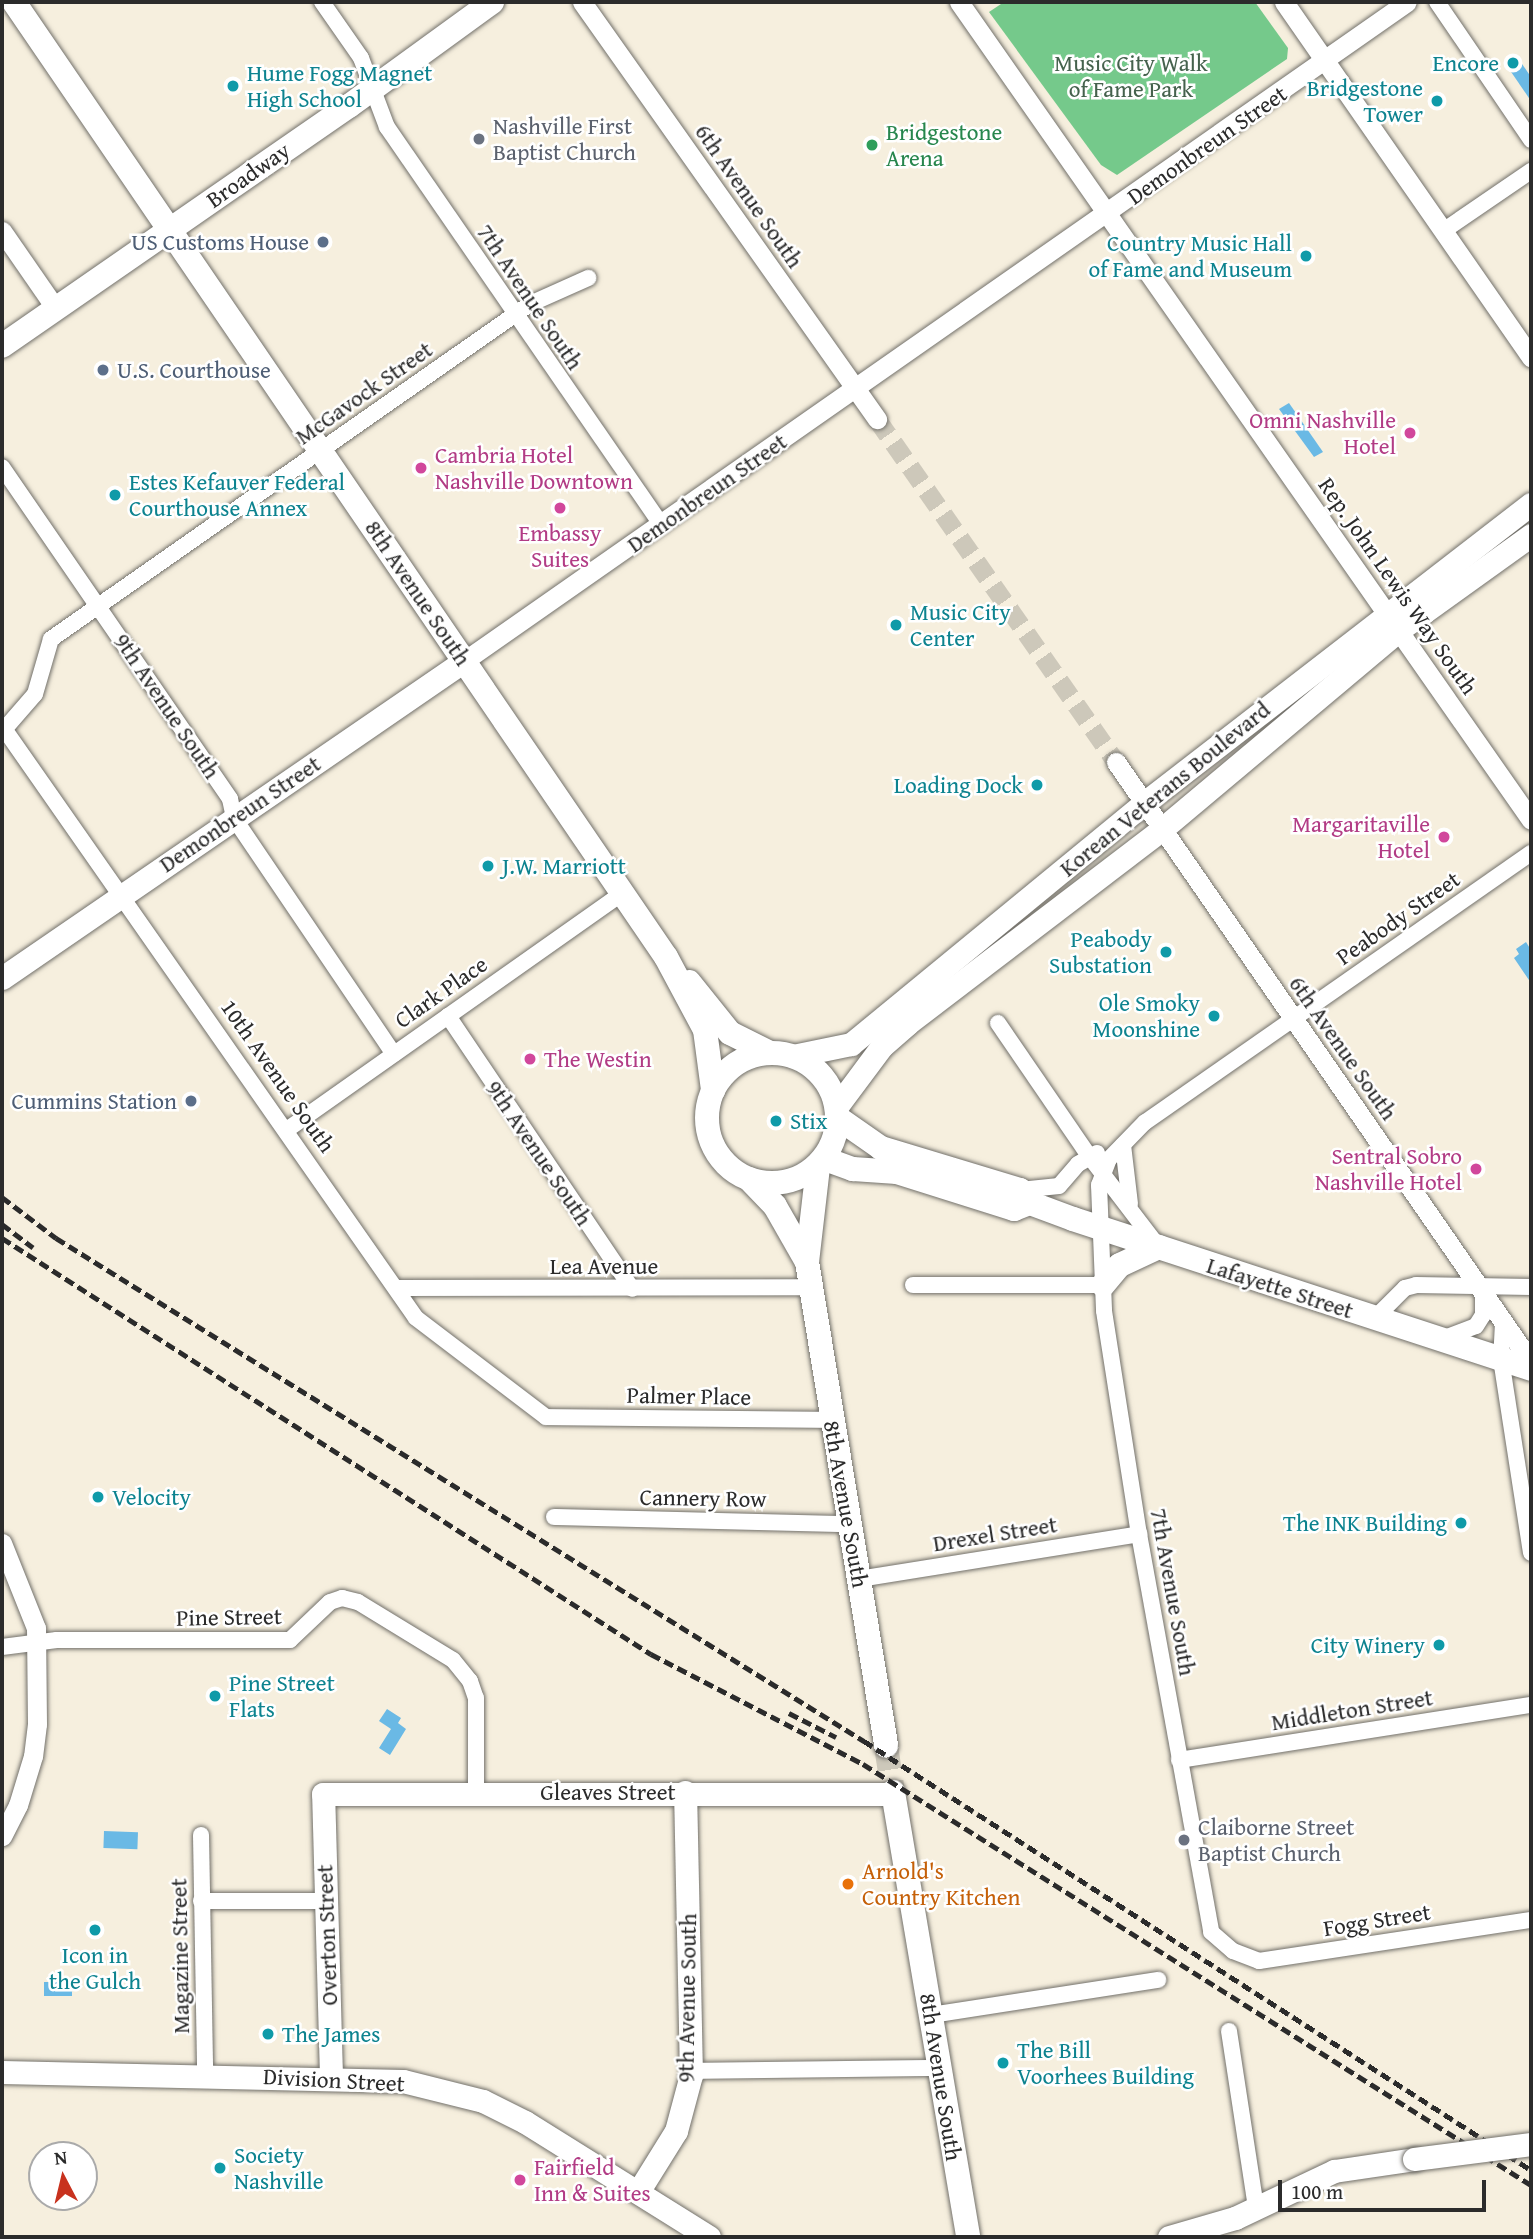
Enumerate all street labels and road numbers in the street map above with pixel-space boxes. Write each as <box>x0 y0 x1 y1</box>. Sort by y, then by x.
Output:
street label: Demonbreun Street <box>1122 80 1292 210</box>
street label: 6th Avenue South <box>689 119 809 273</box>
street label: Broadway <box>201 136 295 214</box>
street label: 7th Avenue South <box>471 219 589 375</box>
street label: McGavock Street <box>290 336 438 450</box>
street label: Demonbreun Street <box>622 428 792 558</box>
street label: Rep. John Lewis Way South <box>1313 472 1483 700</box>
street label: 8th Avenue South <box>359 515 477 671</box>
street label: 9th Avenue South <box>108 628 226 784</box>
street label: Korean Veterans Boulevard <box>1054 696 1276 882</box>
street label: Demonbreun Street <box>154 750 326 878</box>
street label: Peabody Street <box>1331 865 1465 971</box>
street label: Clark Place <box>389 950 493 1034</box>
street label: 6th Avenue South <box>1283 971 1403 1125</box>
street label: 10th Avenue South <box>215 994 341 1158</box>
street label: 9th Avenue South <box>480 1075 598 1231</box>
street label: Lafayette Street <box>1203 1251 1357 1325</box>
street label: Lea Avenue <box>550 1252 658 1280</box>
street label: Palmer Place <box>627 1381 751 1411</box>
street label: 8th Avenue South <box>818 1418 874 1590</box>
street label: Cannery Row <box>639 1483 767 1513</box>
street label: 7th Avenue South <box>1145 1506 1201 1678</box>
street label: Drexel Street <box>931 1511 1059 1557</box>
street label: Pine Street <box>176 1602 282 1632</box>
street label: Middleton Street <box>1269 1684 1435 1736</box>
street label: Gleaves Street <box>540 1778 676 1806</box>
street label: Overton Street <box>311 1864 343 2006</box>
street label: Magazine Street <box>165 1878 195 2034</box>
street label: Fogg Street <box>1321 1898 1433 1942</box>
street label: 9th Avenue South <box>672 1913 702 2083</box>
street label: 8th Avenue South <box>914 1991 968 2163</box>
street label: Division Street <box>262 2063 406 2097</box>

